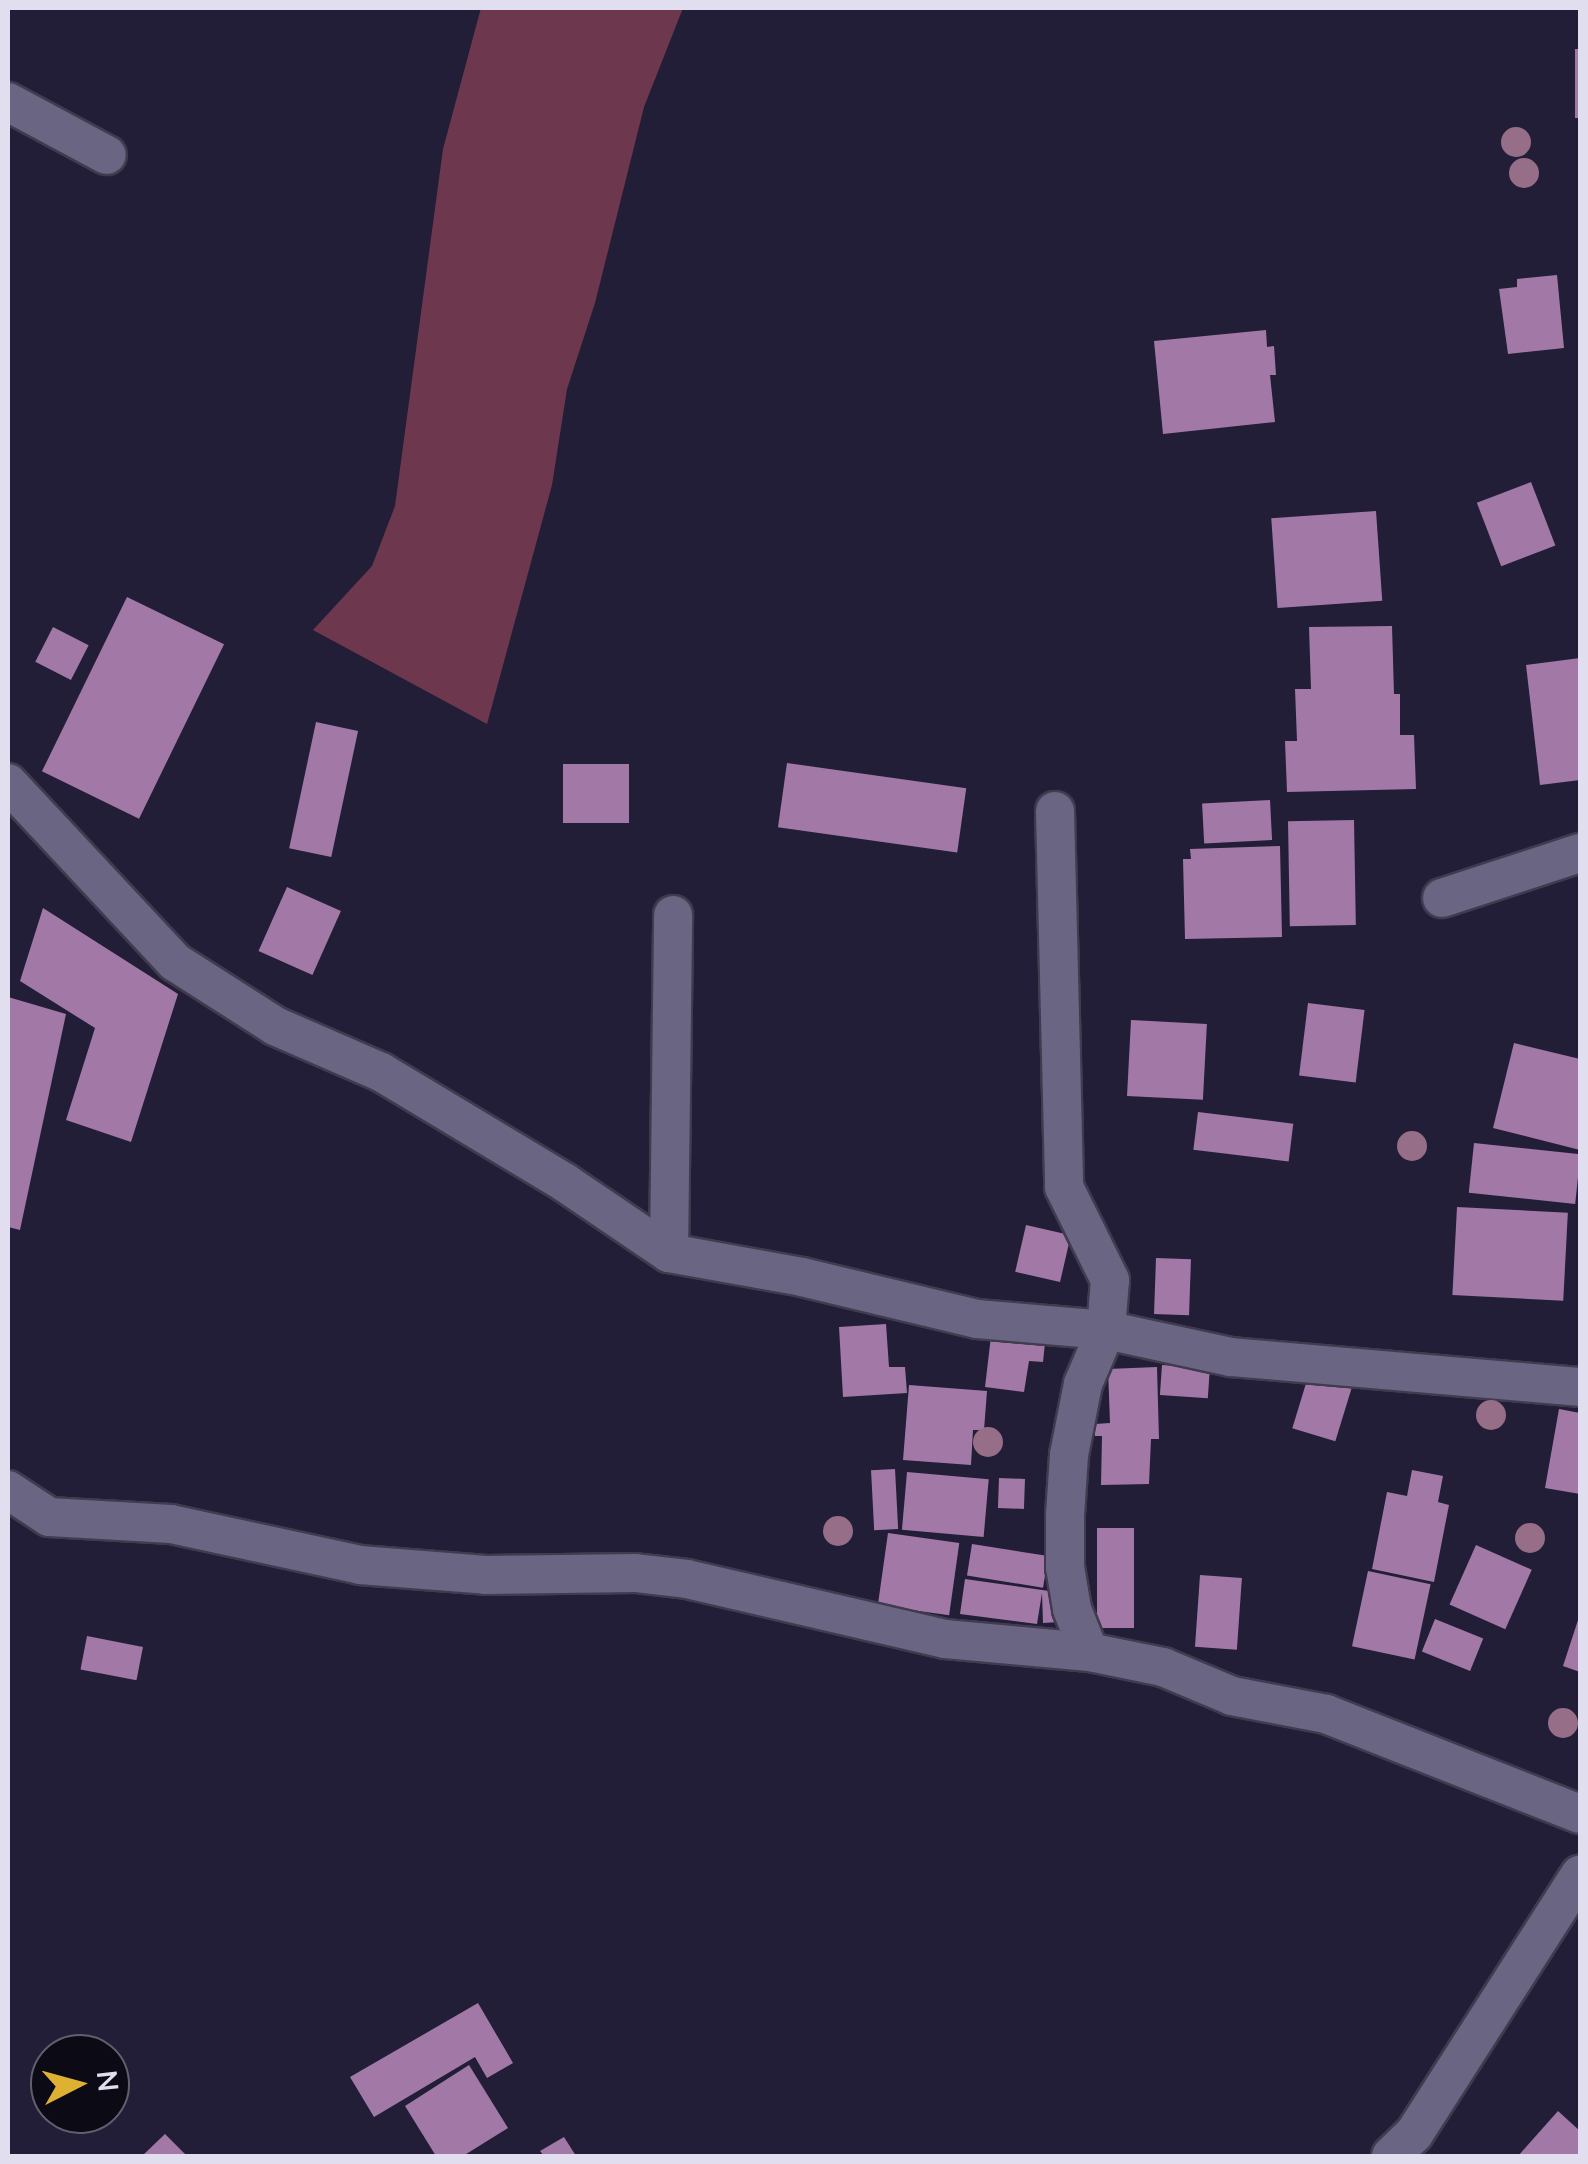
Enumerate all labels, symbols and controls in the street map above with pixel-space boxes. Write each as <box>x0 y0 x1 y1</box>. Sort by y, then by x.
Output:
north arrow <box>30 2034 130 2134</box>
text: N <box>90 2069 127 2093</box>

